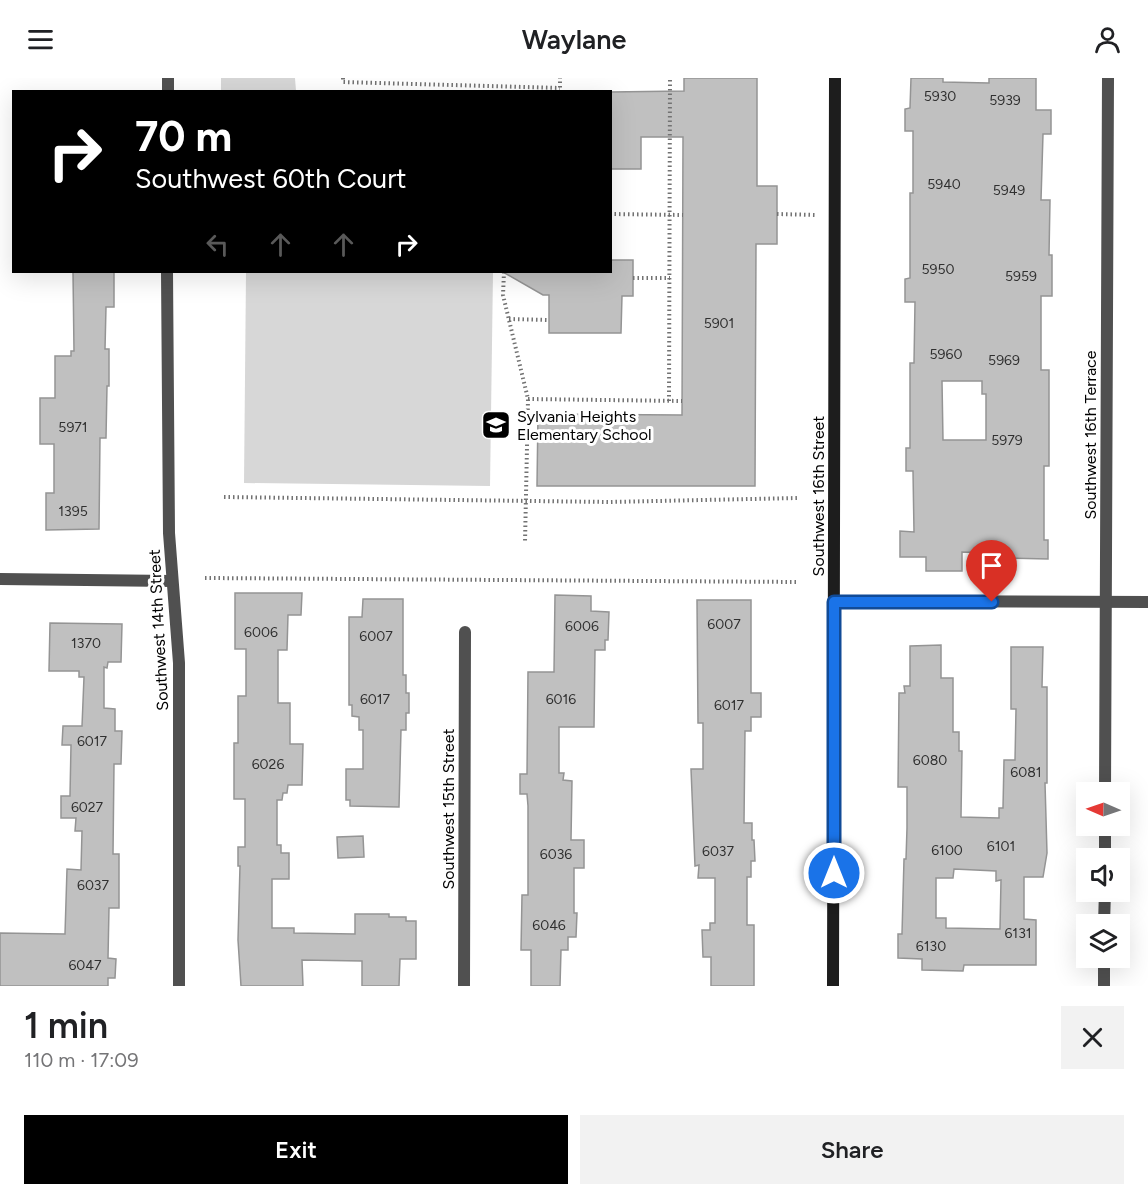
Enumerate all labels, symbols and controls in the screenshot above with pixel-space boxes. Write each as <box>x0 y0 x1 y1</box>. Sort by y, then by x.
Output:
icon: menu <box>24 23 57 56</box>
text: Waylane <box>522 23 626 56</box>
icon: person <box>1091 23 1124 56</box>
house number: 5930 <box>924 88 956 105</box>
house number: 5939 <box>989 92 1021 109</box>
text: 70 m <box>135 111 232 162</box>
icon: right <box>36 114 114 192</box>
text: Southwest 60th Court <box>135 162 406 195</box>
house number: 5940 <box>927 176 961 193</box>
house number: 5949 <box>993 182 1025 199</box>
icon: left <box>201 228 234 261</box>
icon: ahead <box>264 228 297 261</box>
icon: ahead <box>327 228 360 261</box>
icon: right <box>390 228 423 261</box>
house number: 5950 <box>922 261 955 278</box>
house number: 5959 <box>1005 268 1037 285</box>
house number: 5901 <box>704 315 734 332</box>
house number: 5960 <box>930 346 962 363</box>
street label: Southwest 16th Terrace <box>1081 350 1100 519</box>
house number: 5969 <box>988 352 1020 369</box>
place label: Sylvania Heights Elementary School <box>517 407 651 444</box>
school or university icon: Sylvania Heights Elementary School <box>480 409 512 441</box>
street label: Southwest 16th Street <box>809 416 828 576</box>
house number: 5971 <box>58 419 88 436</box>
house number: 5979 <box>991 432 1023 449</box>
house number: 1395 <box>58 503 88 520</box>
pin <box>966 540 1017 602</box>
street label: Southwest 14th Street <box>145 549 172 711</box>
icon: arrive <box>975 549 1008 582</box>
house number: 6007 <box>707 616 741 633</box>
house number: 6006 <box>565 618 599 635</box>
house number: 6006 <box>244 624 278 641</box>
house number: 6007 <box>359 628 393 645</box>
house number: 1370 <box>71 635 101 652</box>
house number: 6017 <box>360 691 391 708</box>
house number: 6016 <box>546 691 576 708</box>
house number: 6017 <box>714 697 745 714</box>
street label: Southwest 15th Street <box>439 729 458 889</box>
house number: 6017 <box>77 733 108 750</box>
house number: 6080 <box>913 752 947 769</box>
house number: 6026 <box>252 756 284 773</box>
house number: 6081 <box>1010 764 1042 781</box>
north arrow <box>1076 782 1130 836</box>
map controls <box>1076 782 1130 968</box>
house number: 6027 <box>71 799 104 816</box>
house number: 6101 <box>987 838 1015 855</box>
position arrow <box>802 841 866 905</box>
house number: 6100 <box>931 842 963 859</box>
house number: 6037 <box>702 843 734 860</box>
house number: 6036 <box>540 846 572 863</box>
button: sound <box>1076 848 1130 902</box>
house number: 6037 <box>77 877 109 894</box>
button: layers <box>1076 914 1130 968</box>
house number: 6046 <box>532 917 566 934</box>
house number: 6131 <box>1004 925 1032 942</box>
house number: 6130 <box>916 938 946 955</box>
house number: 6047 <box>68 957 102 974</box>
text: 1 min <box>24 1004 108 1047</box>
button: close <box>1061 1006 1124 1069</box>
text: 110 m · 17:09 <box>24 1048 138 1072</box>
button: Exit <box>24 1115 568 1184</box>
button: Share <box>580 1115 1124 1184</box>

